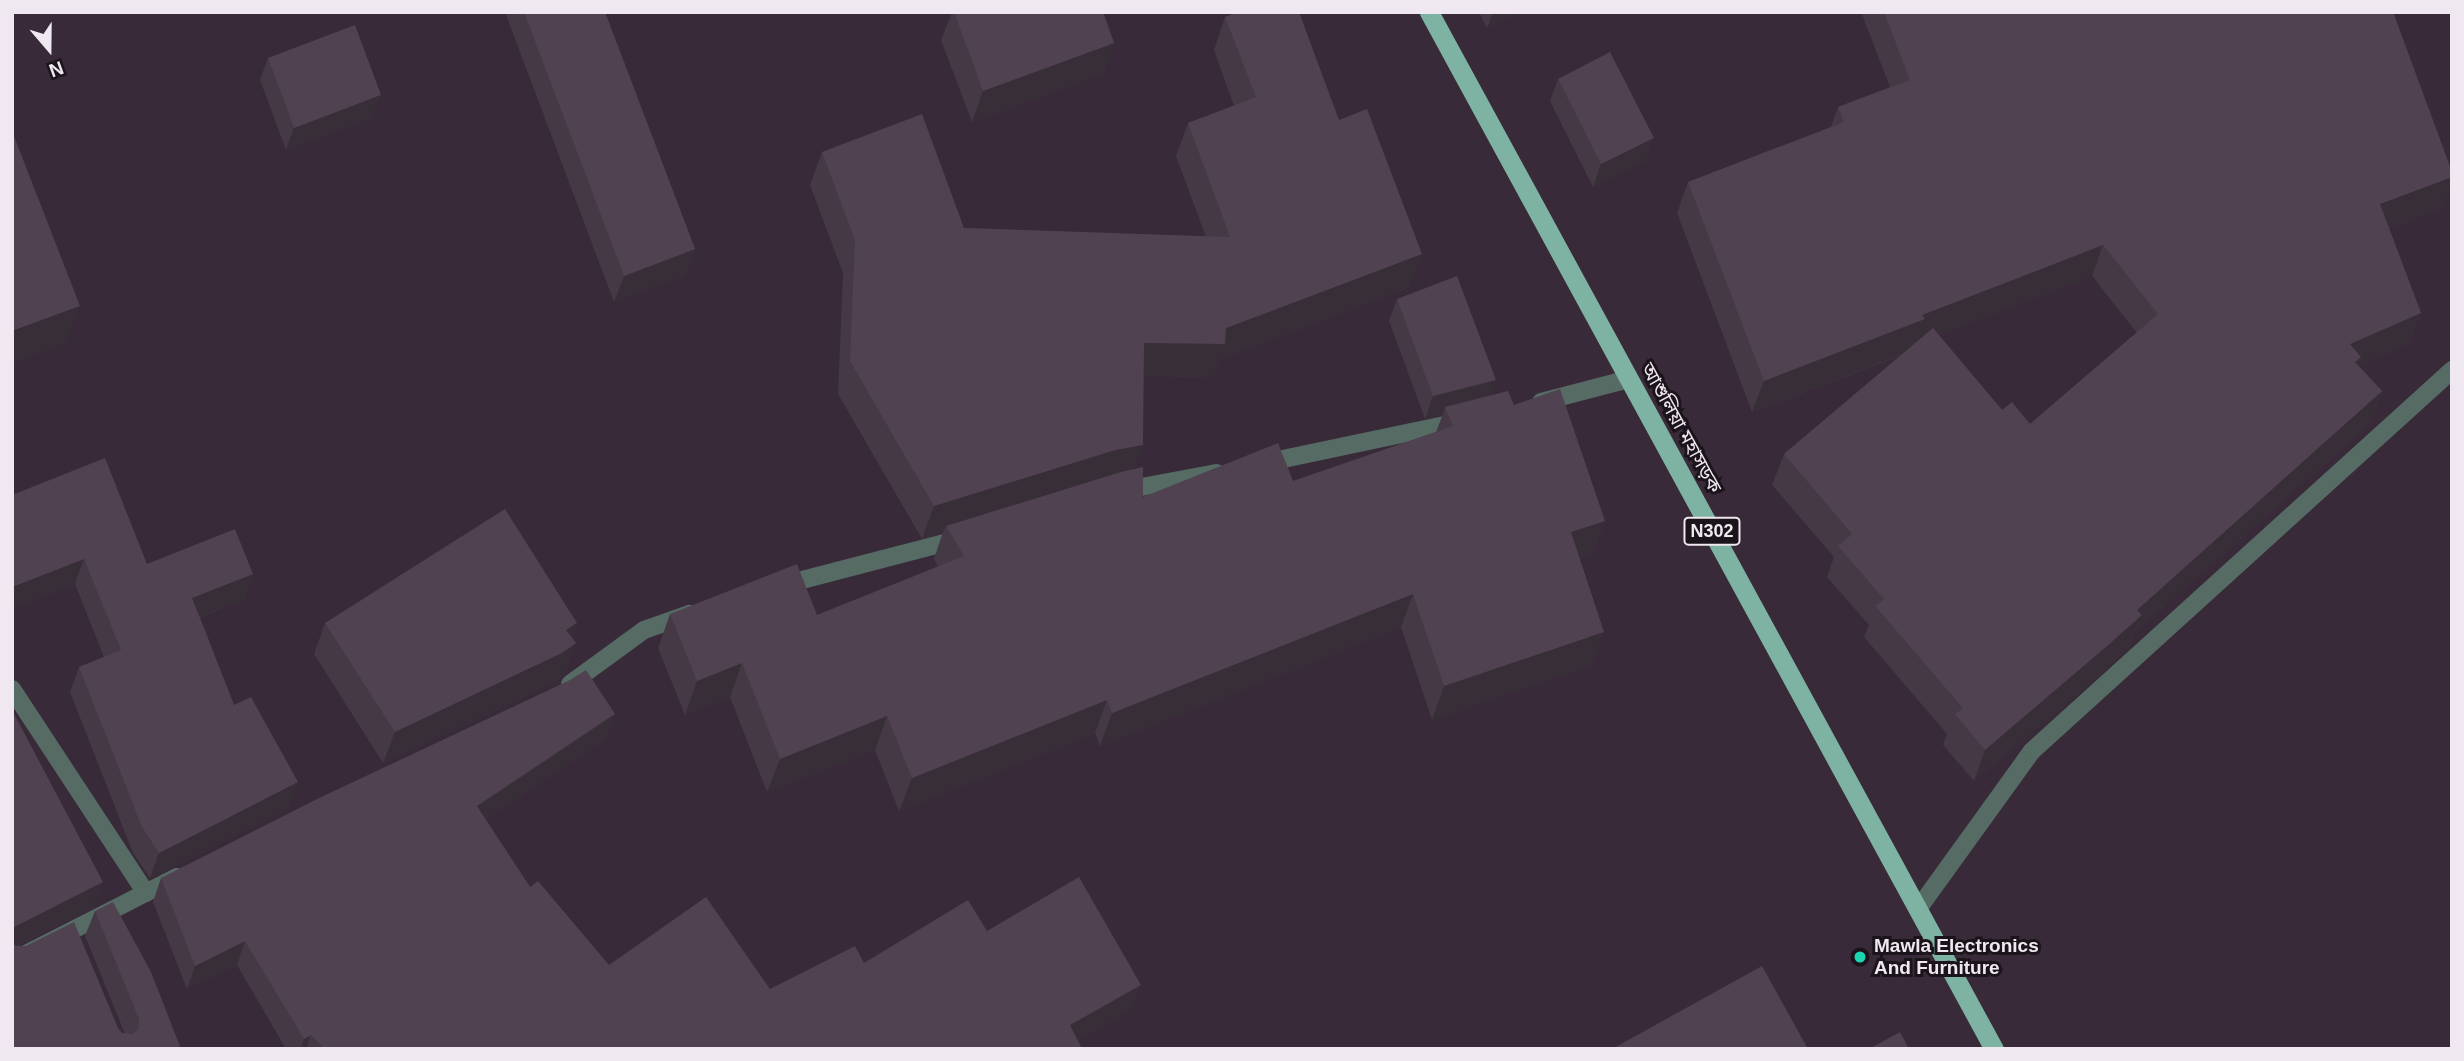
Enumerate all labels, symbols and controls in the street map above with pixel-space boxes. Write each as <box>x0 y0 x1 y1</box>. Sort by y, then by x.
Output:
north arrow <box>14 14 84 84</box>
text: N <box>46 57 66 81</box>
street label: আশুলিয়া মহাসড়ক <box>1636 359 1726 497</box>
road number: N302 <box>1682 516 1742 546</box>
place label: Mawla Electronics And Furniture <box>1874 935 2039 979</box>
marker: Mawla Electronics And Furniture <box>1852 949 1868 965</box>

